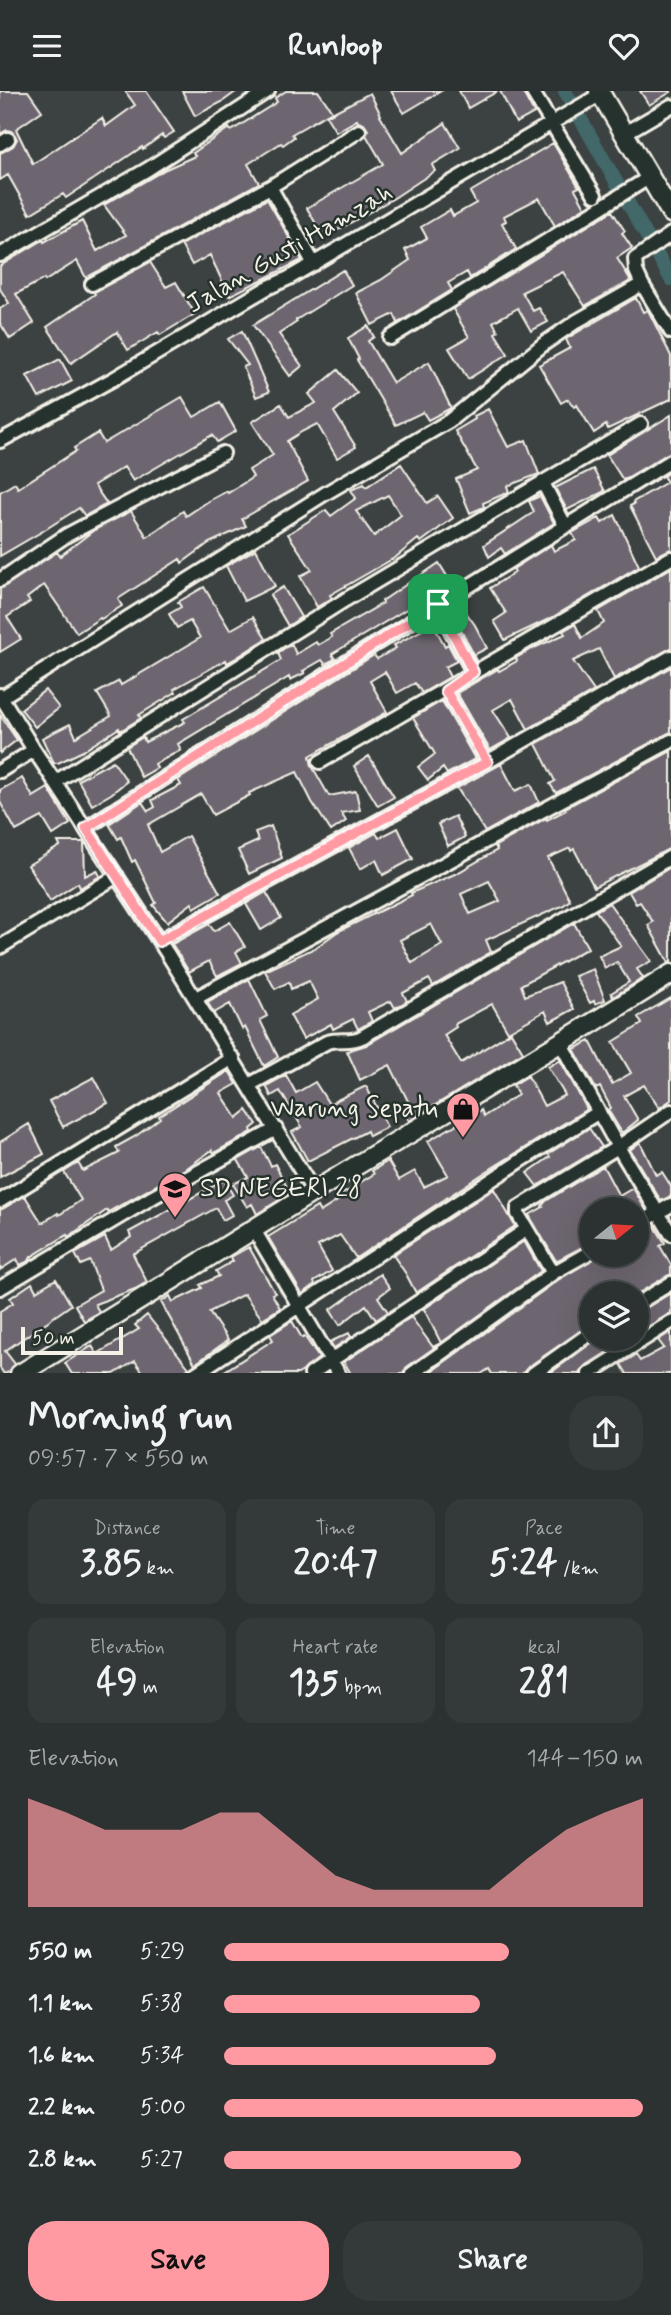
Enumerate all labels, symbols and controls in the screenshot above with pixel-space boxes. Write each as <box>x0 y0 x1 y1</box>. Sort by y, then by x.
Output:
text: Runloop <box>288 25 383 67</box>
icon: menu <box>28 27 66 65</box>
icon: heart <box>605 27 643 65</box>
street label: Jalan Gusti Hamzah <box>181 176 399 322</box>
pin <box>408 574 468 634</box>
icon: arrive <box>419 585 457 623</box>
shop icon: Warung Sepatu <box>444 1090 482 1139</box>
place label: Warung Sepatu <box>271 1092 438 1126</box>
school or university icon: SD NEGERI 28 <box>156 1170 194 1219</box>
place label: SD NEGERI 28 <box>200 1172 362 1206</box>
north arrow <box>579 1197 649 1267</box>
map controls <box>579 1197 649 1351</box>
button: layers <box>579 1281 649 1351</box>
scale bar <box>21 1325 122 1356</box>
text: 50 m <box>32 1326 75 1351</box>
text: Morning run <box>28 1393 233 1442</box>
button: share <box>569 1396 643 1470</box>
text: 09:57 · 7 × 550 m <box>28 1444 209 1474</box>
text: Distance <box>94 1516 161 1541</box>
text: Time <box>316 1516 355 1541</box>
text: Pace <box>525 1516 563 1541</box>
text: 3.85 <box>80 1541 141 1587</box>
text: 20:47 <box>293 1541 378 1587</box>
text: 5:24 <box>489 1541 558 1587</box>
text: km <box>141 1556 174 1581</box>
text: /km <box>558 1556 599 1581</box>
text: Elevation <box>90 1635 165 1660</box>
text: Heart rate <box>293 1635 378 1660</box>
text: kcal <box>528 1635 560 1660</box>
text: 49 <box>96 1660 138 1706</box>
text: 135 <box>289 1660 339 1706</box>
text: 281 <box>519 1660 569 1706</box>
text: m <box>138 1675 158 1700</box>
text: bpm <box>339 1675 382 1700</box>
text: Elevation <box>28 1744 119 1774</box>
text: 144–150 m <box>527 1744 643 1774</box>
text: 550 m <box>28 1937 92 1967</box>
text: 5:29 <box>140 1937 185 1967</box>
text: 1.1 km <box>28 1989 93 2019</box>
text: 5:38 <box>140 1989 183 2019</box>
text: 1.6 km <box>28 2041 95 2071</box>
text: 5:34 <box>140 2041 184 2071</box>
text: 2.2 km <box>28 2093 95 2123</box>
text: 5:00 <box>140 2093 186 2123</box>
text: 2.8 km <box>28 2145 97 2175</box>
text: 5:27 <box>140 2145 183 2175</box>
button: Save <box>28 2221 329 2301</box>
button: Share <box>343 2221 643 2301</box>

